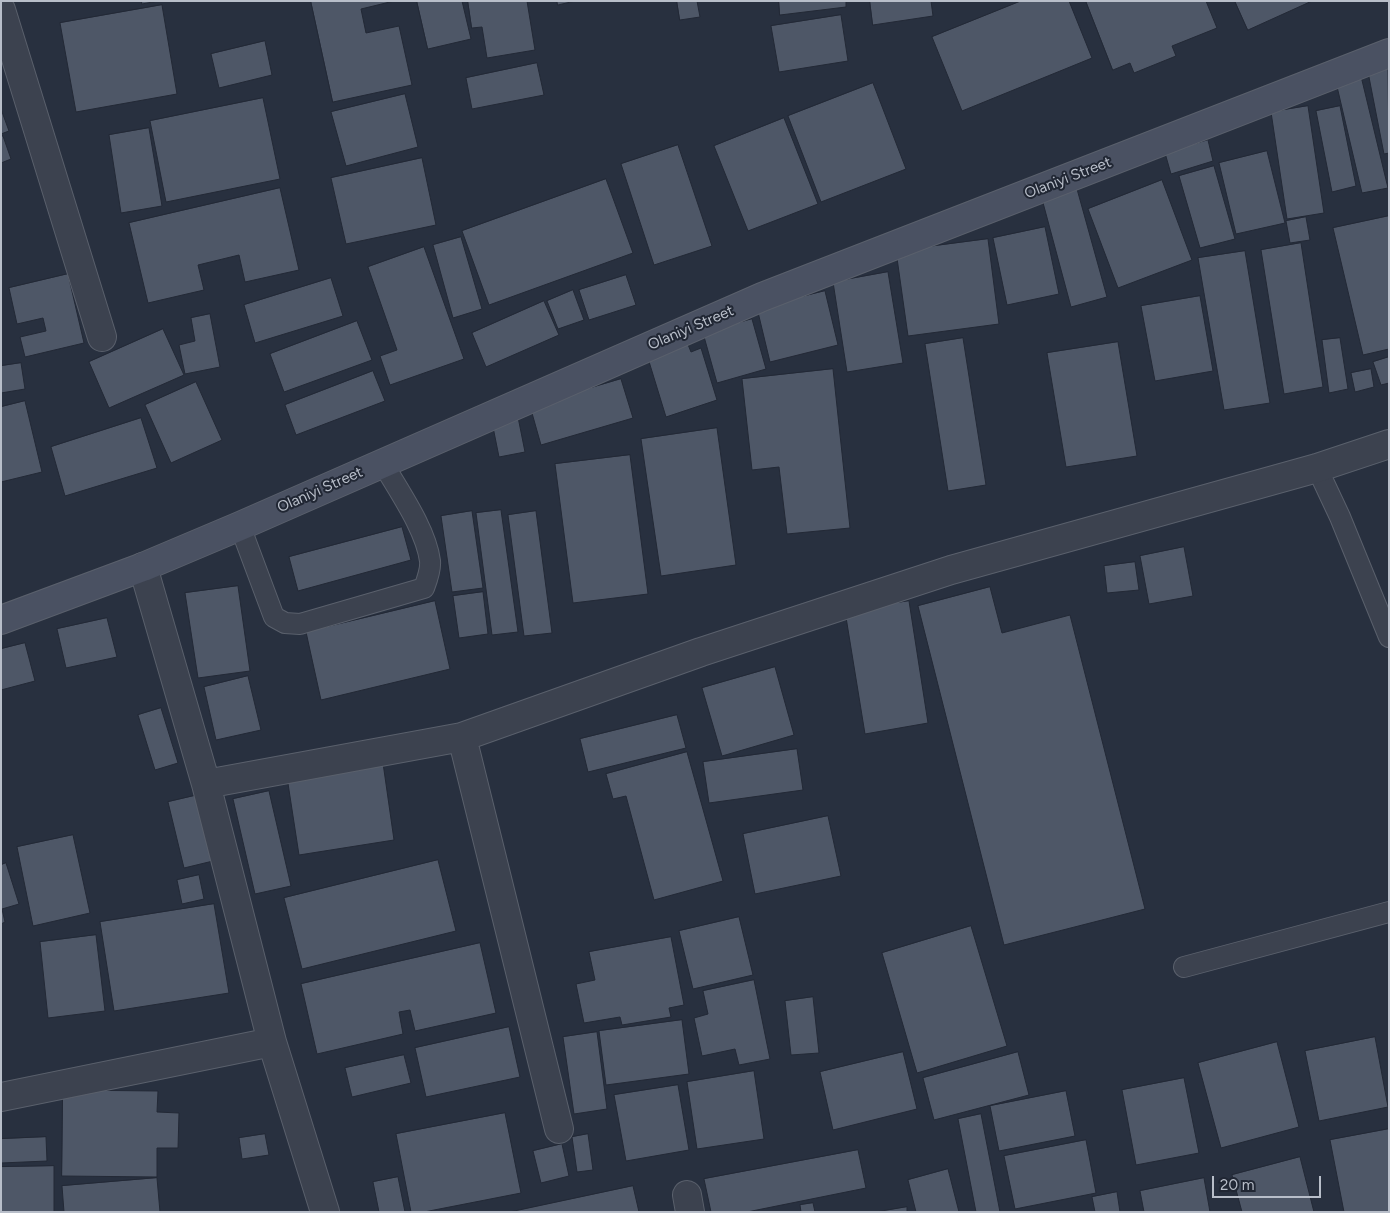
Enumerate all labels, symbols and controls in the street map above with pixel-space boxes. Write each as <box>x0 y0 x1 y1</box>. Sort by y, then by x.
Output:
street label: Olaniyi Street <box>1022 153 1114 203</box>
street label: Olaniyi Street <box>645 302 737 354</box>
street label: Olaniyi Street <box>275 463 365 517</box>
scale bar <box>1215 1166 1324 1198</box>
text: 20 m <box>1220 1176 1254 1194</box>

